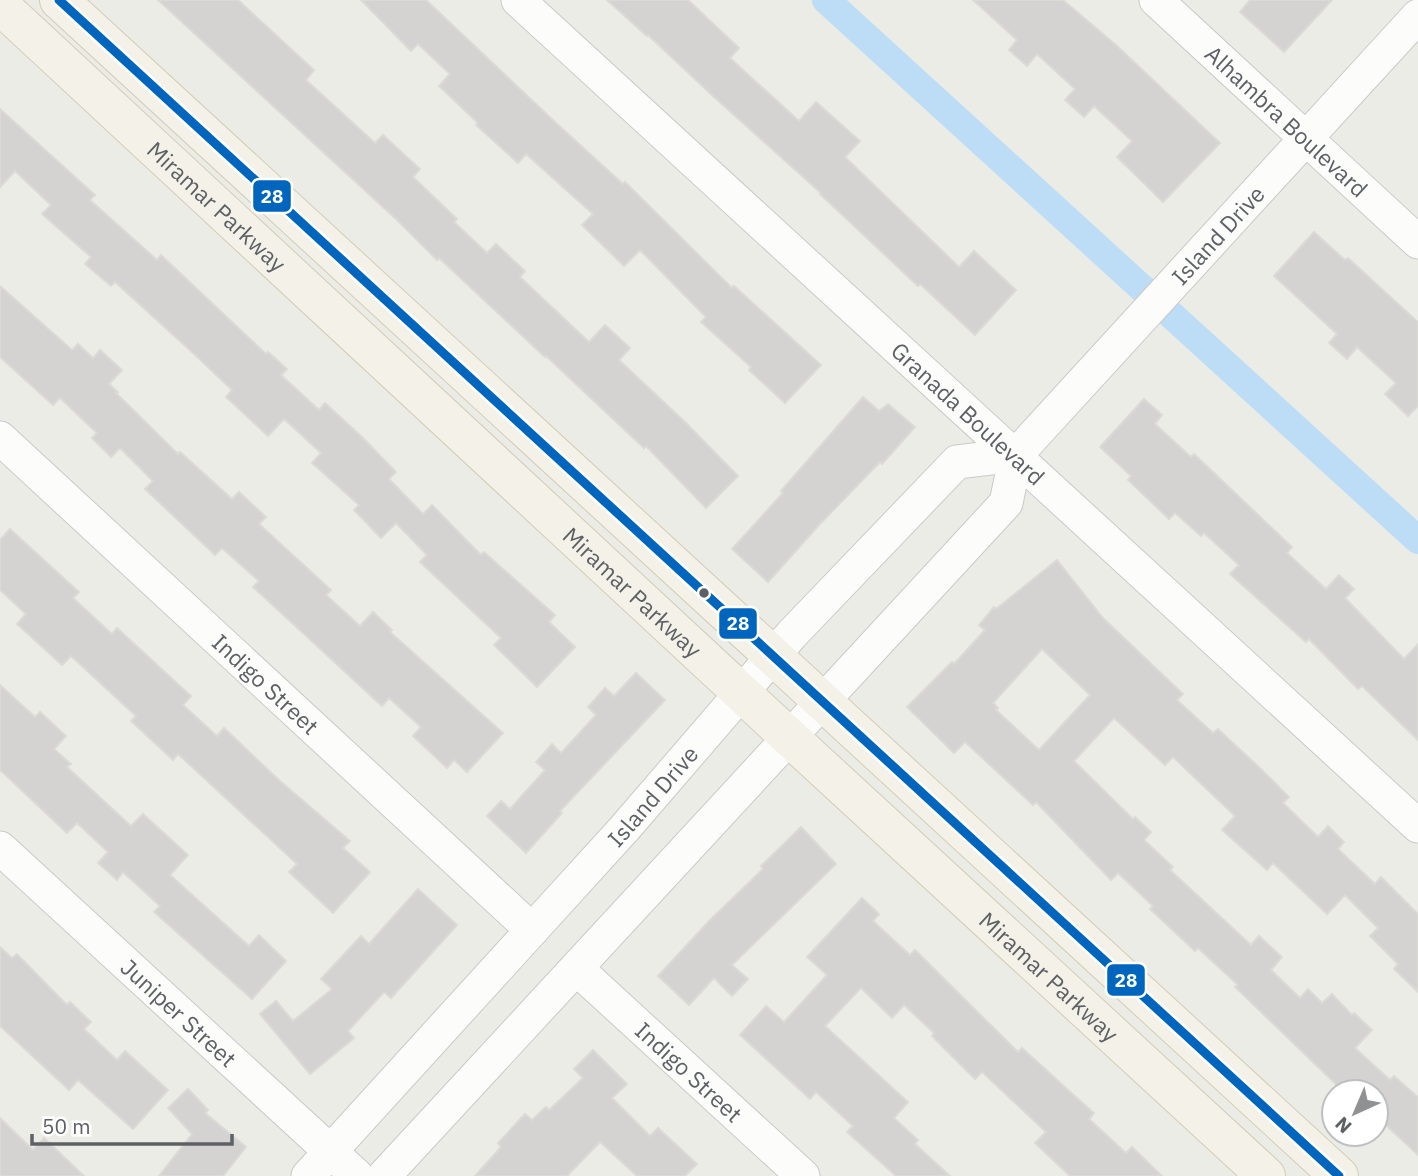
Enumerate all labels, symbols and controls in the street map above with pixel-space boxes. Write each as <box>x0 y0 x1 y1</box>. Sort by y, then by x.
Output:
street label: Alhambra Boulevard <box>1199 38 1374 203</box>
street label: Miramar Parkway <box>141 134 293 279</box>
line badge: 28 <box>252 179 292 213</box>
street label: Island Drive <box>1165 179 1271 291</box>
text: 28 <box>261 184 283 208</box>
street label: Granada Boulevard <box>885 335 1051 491</box>
street label: Miramar Parkway <box>557 520 709 664</box>
unlabelled marker <box>697 586 711 600</box>
line badge: 28 <box>718 607 758 640</box>
text: 28 <box>727 611 749 635</box>
street label: Indigo Street <box>206 627 325 741</box>
street label: Island Drive <box>600 739 704 853</box>
street label: Miramar Parkway <box>973 905 1126 1049</box>
street label: Juniper Street <box>115 952 243 1073</box>
line badge: 28 <box>1106 963 1146 997</box>
text: 28 <box>1115 968 1137 992</box>
street label: Indigo Street <box>629 1015 749 1128</box>
north arrow <box>1320 1078 1390 1148</box>
scale bar <box>32 1102 231 1146</box>
text: 50 m <box>42 1112 91 1140</box>
text: N <box>1330 1112 1356 1139</box>

